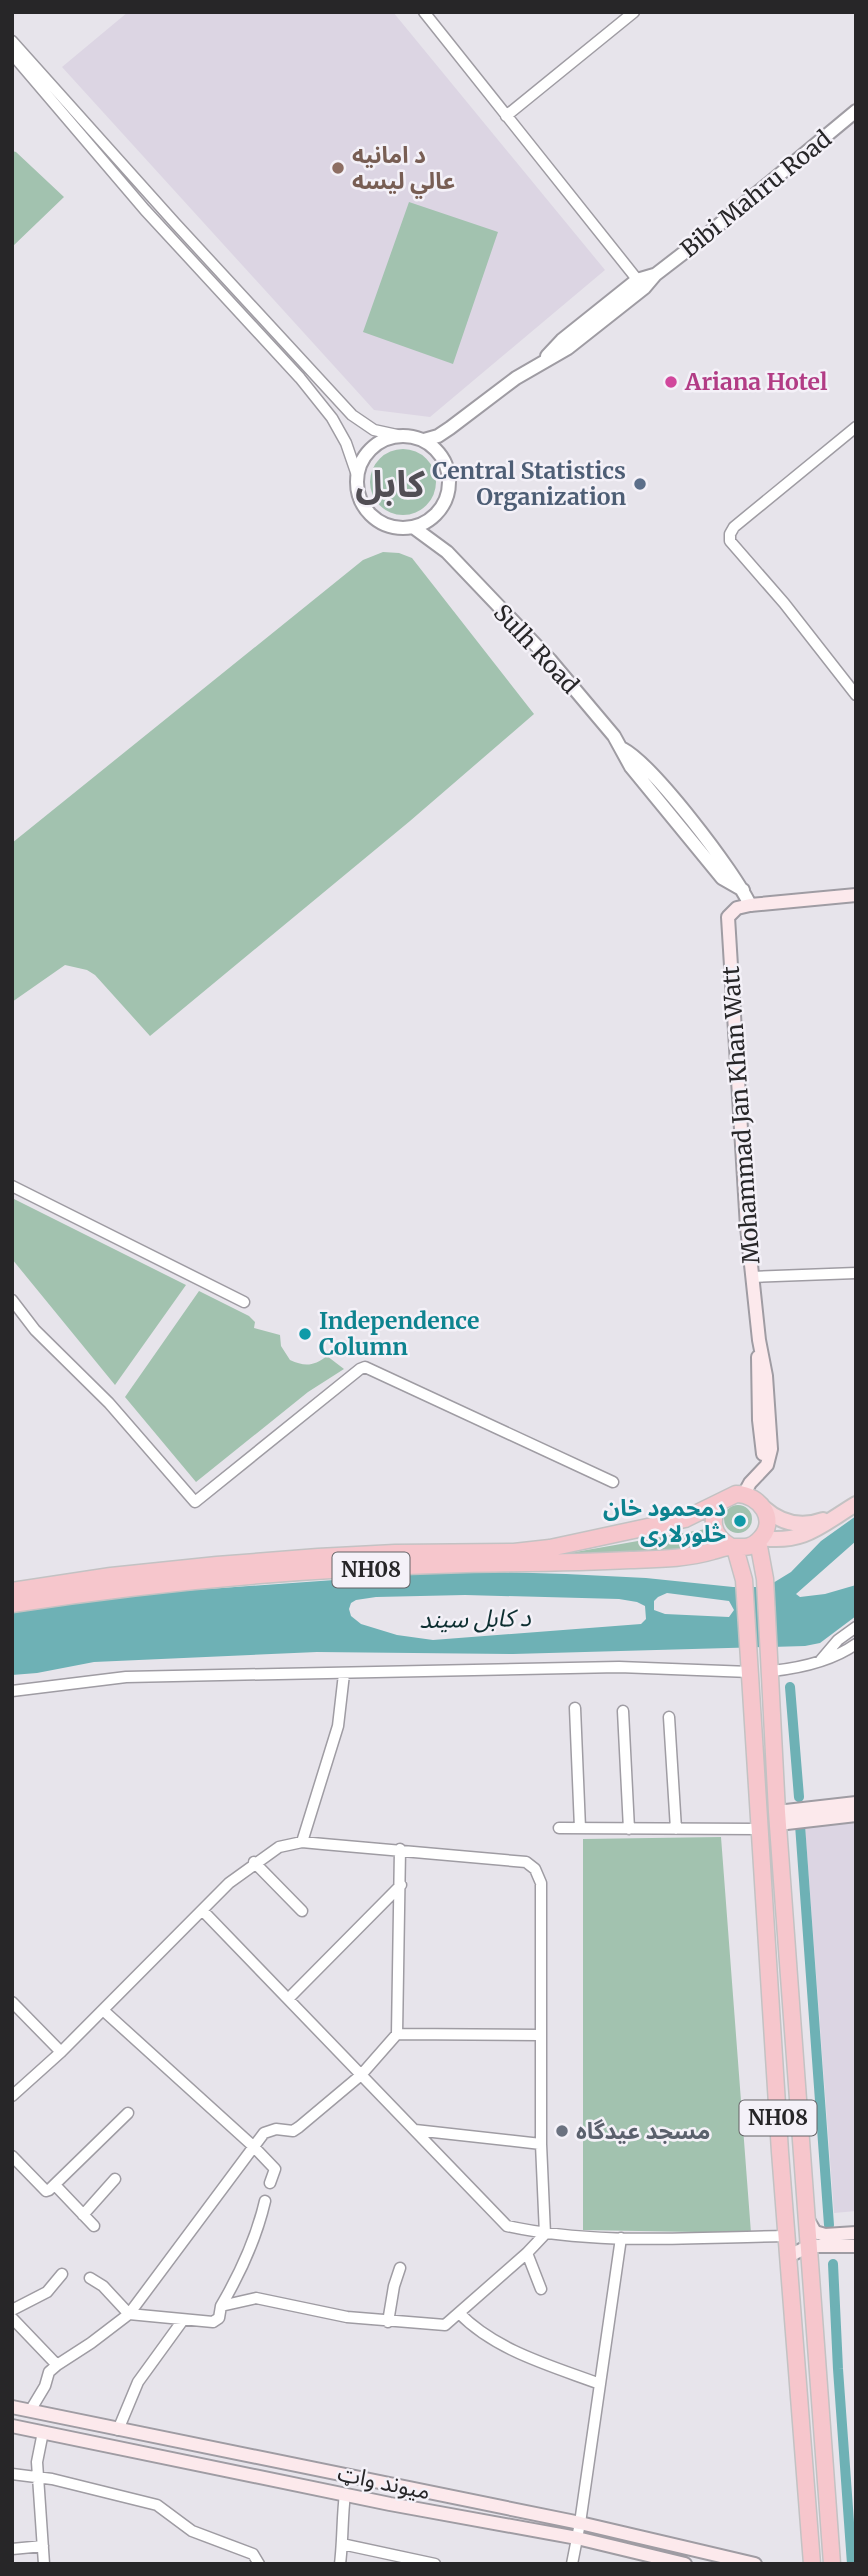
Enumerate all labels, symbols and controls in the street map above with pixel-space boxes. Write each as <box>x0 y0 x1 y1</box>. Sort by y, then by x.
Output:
street label: Bibi Mahru Road <box>675 124 837 263</box>
place label: د امانیه عالي لیسه <box>352 140 455 199</box>
marker: د امانیه عالي لیسه <box>330 160 346 176</box>
place label: Ariana Hotel <box>684 367 828 396</box>
marker: Ariana Hotel <box>663 374 679 390</box>
place label: Central Statistics Organization <box>432 456 626 511</box>
district label: کابل <box>355 461 426 507</box>
marker: Central Statistics Organization <box>632 476 648 492</box>
street label: Sulh Road <box>488 598 585 699</box>
street label: Mohammad Jan Khan Watt <box>716 965 765 1265</box>
place label: Independence Column <box>319 1306 479 1361</box>
marker: Independence Column <box>297 1326 313 1342</box>
place label: دمحمود خان څلورلاری <box>603 1493 726 1548</box>
marker: دمحمود خان څلورلاری <box>732 1513 748 1529</box>
road number: NH08 <box>332 1552 410 1588</box>
water label: د کابل سيند <box>419 1602 532 1635</box>
road number: NH08 <box>740 2100 816 2136</box>
place label: مسجد عیدگاه <box>576 2116 710 2145</box>
marker: مسجد عیدگاه <box>554 2123 570 2139</box>
street label: میوند واټ <box>335 2458 433 2505</box>

